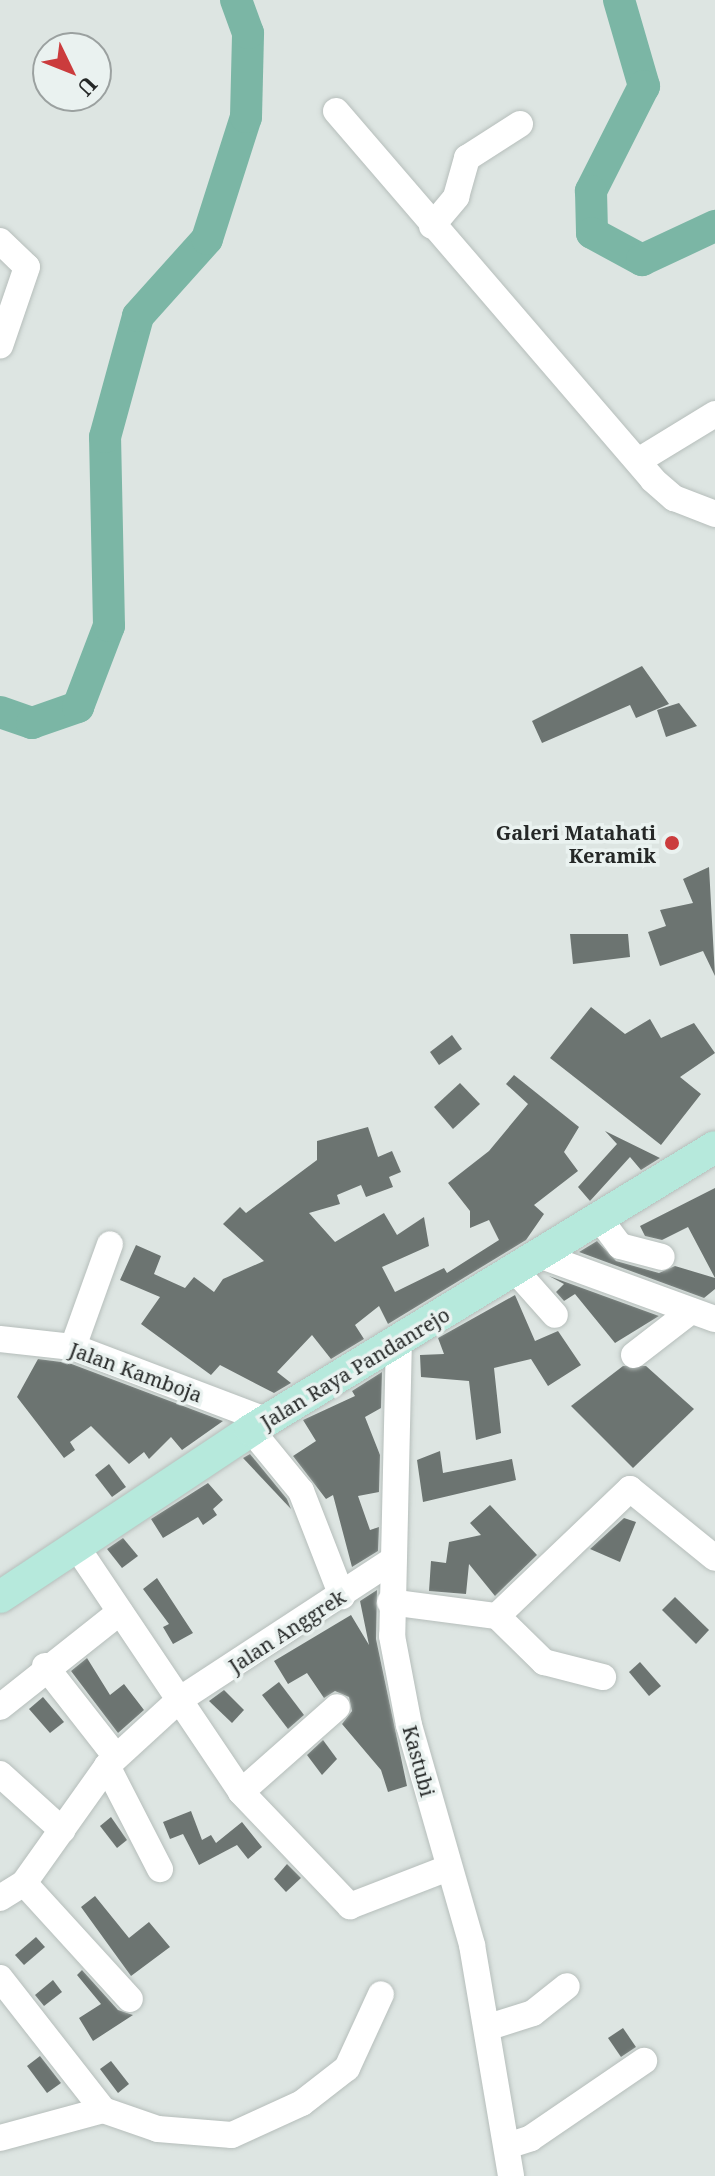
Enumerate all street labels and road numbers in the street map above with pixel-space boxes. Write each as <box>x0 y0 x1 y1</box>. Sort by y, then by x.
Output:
street label: Jalan Raya Pandanrejo <box>256 1302 454 1434</box>
street label: Jalan Kamboja <box>66 1337 206 1407</box>
street label: Jalan Anggrek <box>224 1584 350 1678</box>
street label: Kastubi <box>398 1723 440 1799</box>

